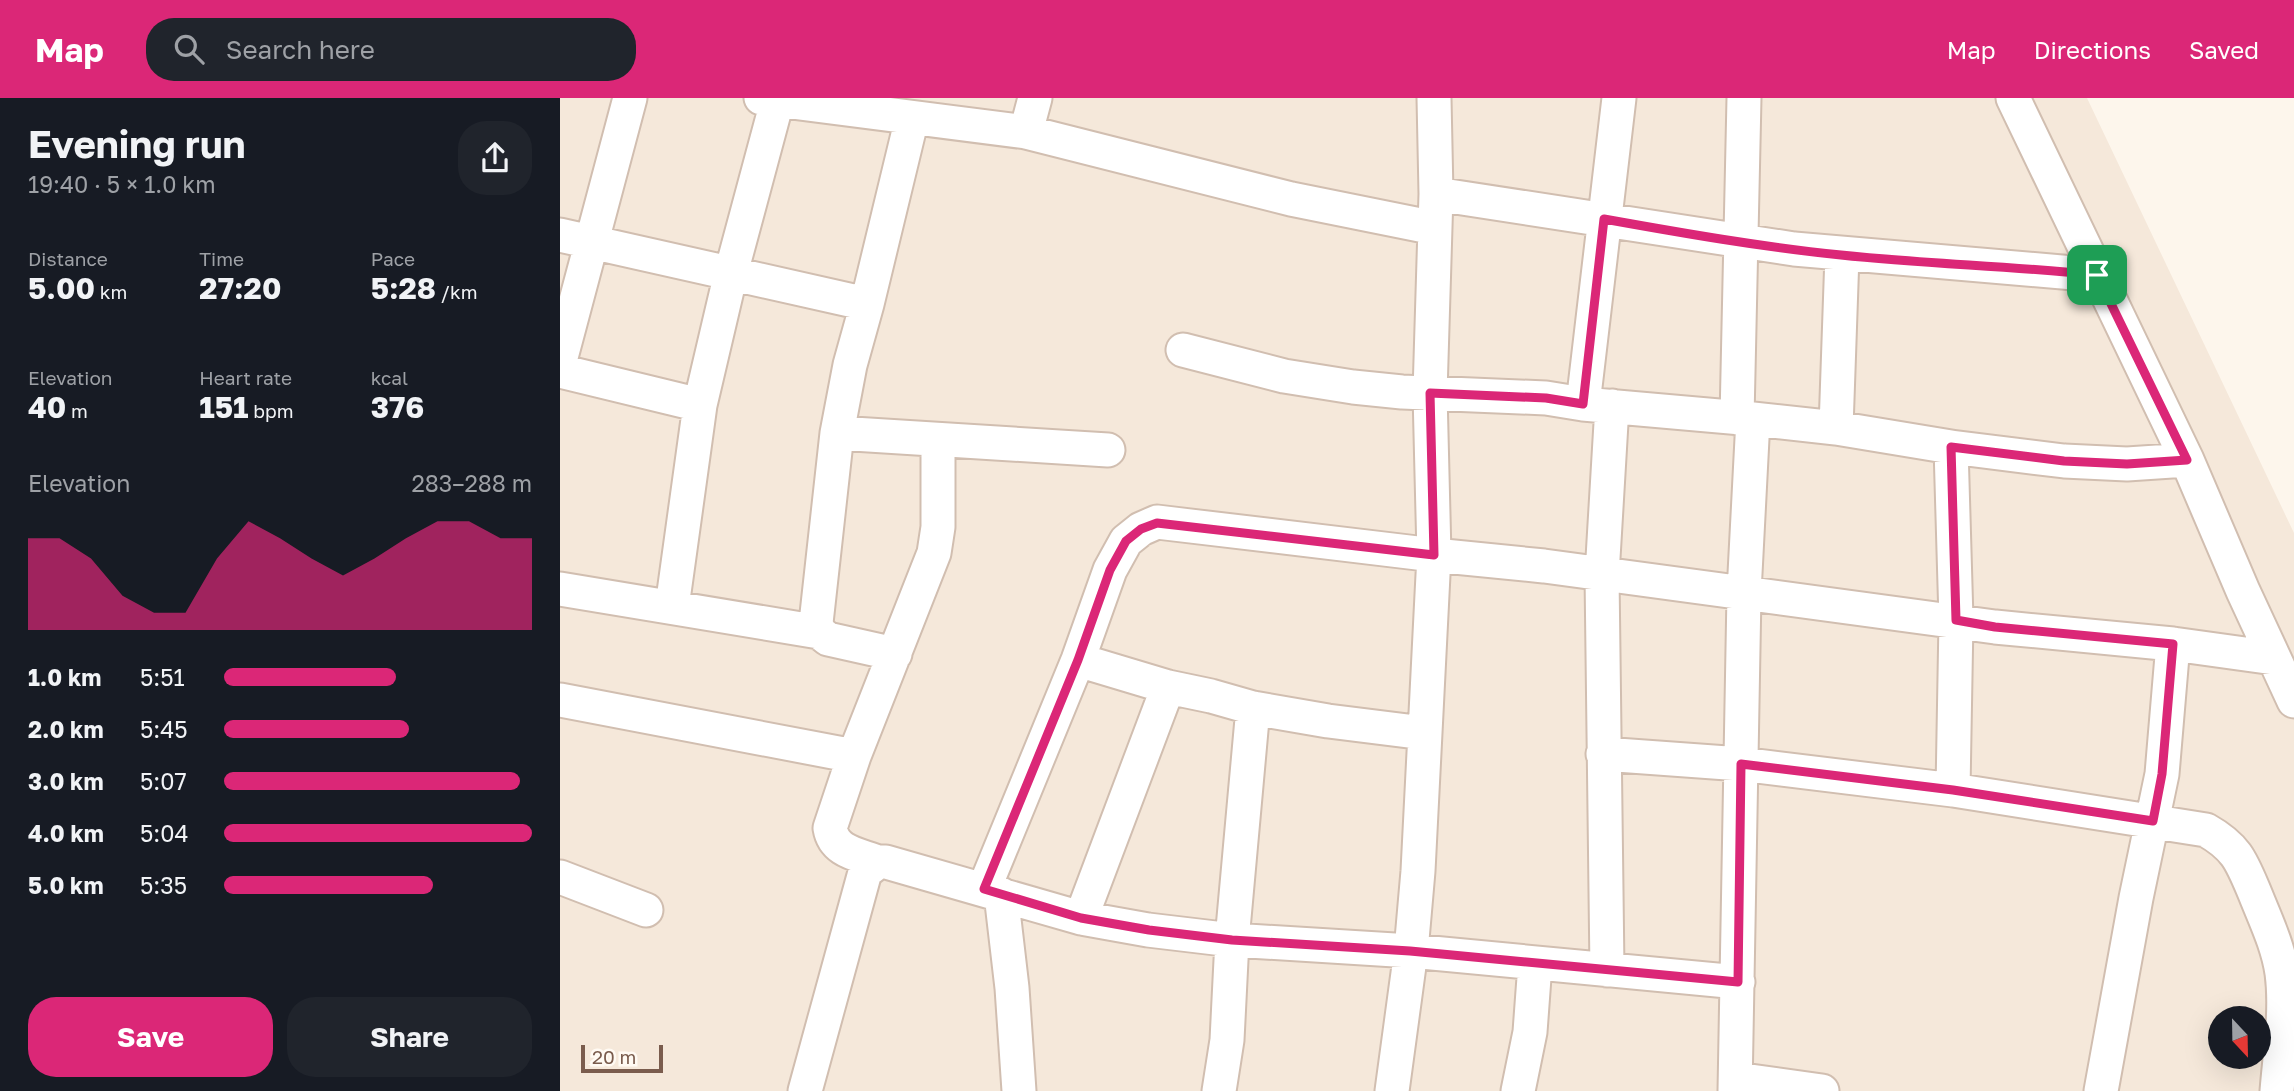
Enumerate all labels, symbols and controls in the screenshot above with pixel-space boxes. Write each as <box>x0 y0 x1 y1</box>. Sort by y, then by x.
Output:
search box <box>146 18 636 81</box>
text: Map <box>35 30 104 69</box>
icon: search <box>170 30 208 68</box>
text: Search here <box>226 34 375 65</box>
text: Map <box>1947 35 1996 64</box>
text: Directions <box>2034 35 2151 64</box>
text: Saved <box>2189 35 2259 64</box>
text: Evening run <box>28 121 246 166</box>
button: share <box>458 121 532 195</box>
text: 19:40 · 5 × 1.0 km <box>28 170 216 198</box>
pin <box>2067 245 2127 305</box>
text: Distance <box>28 247 108 270</box>
text: Time <box>199 247 244 270</box>
text: Pace <box>371 247 415 270</box>
icon: arrive <box>2078 256 2116 294</box>
text: 5.00 <box>28 270 95 306</box>
text: 27:20 <box>199 270 281 306</box>
text: 5:28 <box>371 270 436 306</box>
text: km <box>95 280 127 303</box>
text: /km <box>436 280 477 303</box>
text: Elevation <box>28 366 113 389</box>
text: Heart rate <box>199 366 292 389</box>
text: kcal <box>371 366 408 389</box>
text: 40 <box>28 389 66 425</box>
text: 151 <box>199 389 249 425</box>
text: 376 <box>371 389 424 425</box>
text: m <box>66 399 88 422</box>
text: bpm <box>249 399 293 422</box>
text: Elevation <box>28 469 130 497</box>
text: 283–288 m <box>411 469 532 497</box>
text: 1.0 km <box>28 663 101 691</box>
text: 5:51 <box>140 663 185 691</box>
text: 2.0 km <box>28 715 104 743</box>
text: 5:45 <box>140 715 188 743</box>
text: 3.0 km <box>28 767 104 795</box>
text: 5:07 <box>140 767 187 795</box>
text: 4.0 km <box>28 819 104 847</box>
text: 5:04 <box>140 819 189 847</box>
text: 5.0 km <box>28 871 104 899</box>
text: 5:35 <box>140 871 187 899</box>
button: Save <box>28 997 273 1077</box>
button: Share <box>287 997 532 1077</box>
north arrow <box>2208 1006 2272 1069</box>
map controls <box>2208 1006 2271 1069</box>
scale bar <box>581 1042 663 1074</box>
text: 20 m <box>592 1045 636 1068</box>

